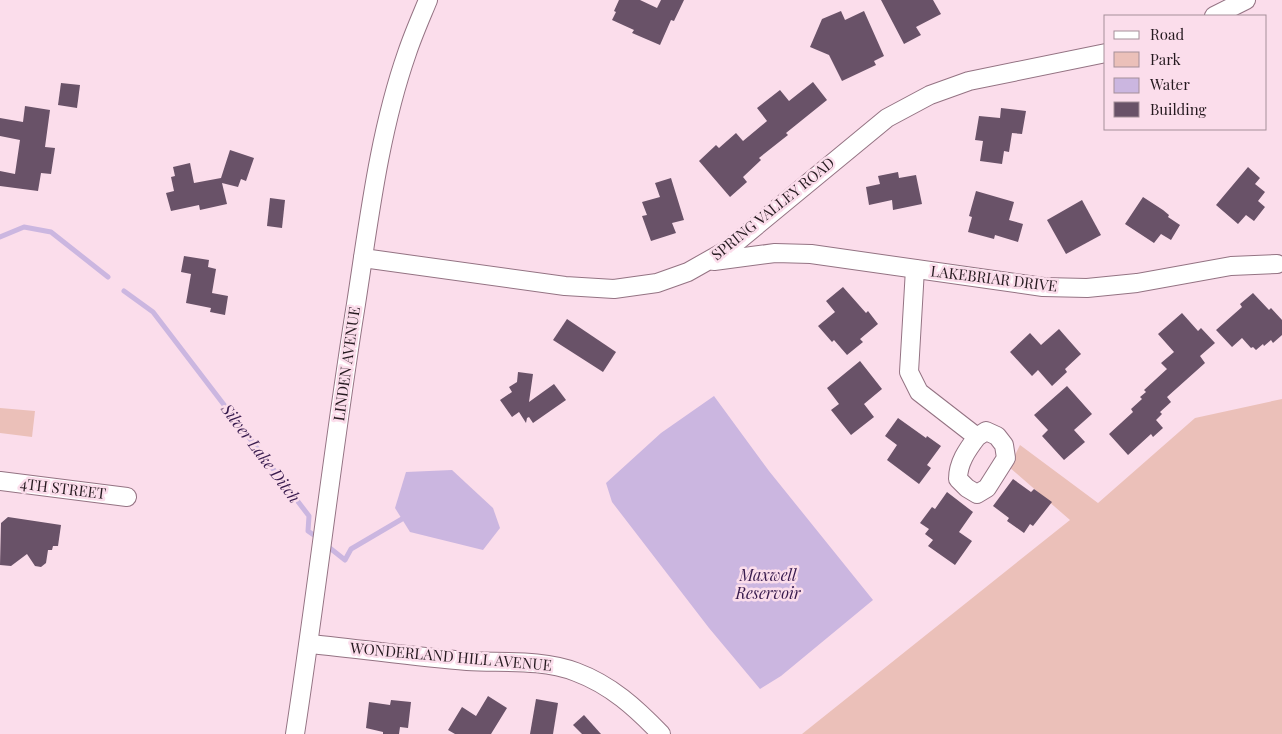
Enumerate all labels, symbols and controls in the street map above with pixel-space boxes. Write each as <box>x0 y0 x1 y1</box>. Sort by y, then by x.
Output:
legend <box>1104 15 1267 130</box>
text: Road <box>1150 24 1184 44</box>
text: Park <box>1150 49 1182 69</box>
text: Water <box>1149 74 1190 94</box>
text: Building <box>1150 99 1207 119</box>
street label: SPRING VALLEY ROAD <box>707 152 838 264</box>
street label: LAKEBRIAR DRIVE <box>930 260 1059 296</box>
street label: LINDEN AVENUE <box>328 305 364 422</box>
water label: Silver Lake Ditch <box>217 398 306 506</box>
street label: 4TH STREET <box>19 473 107 503</box>
water label: Maxwell Reservoir <box>734 564 802 603</box>
street label: WONDERLAND HILL AVENUE <box>349 637 553 675</box>

